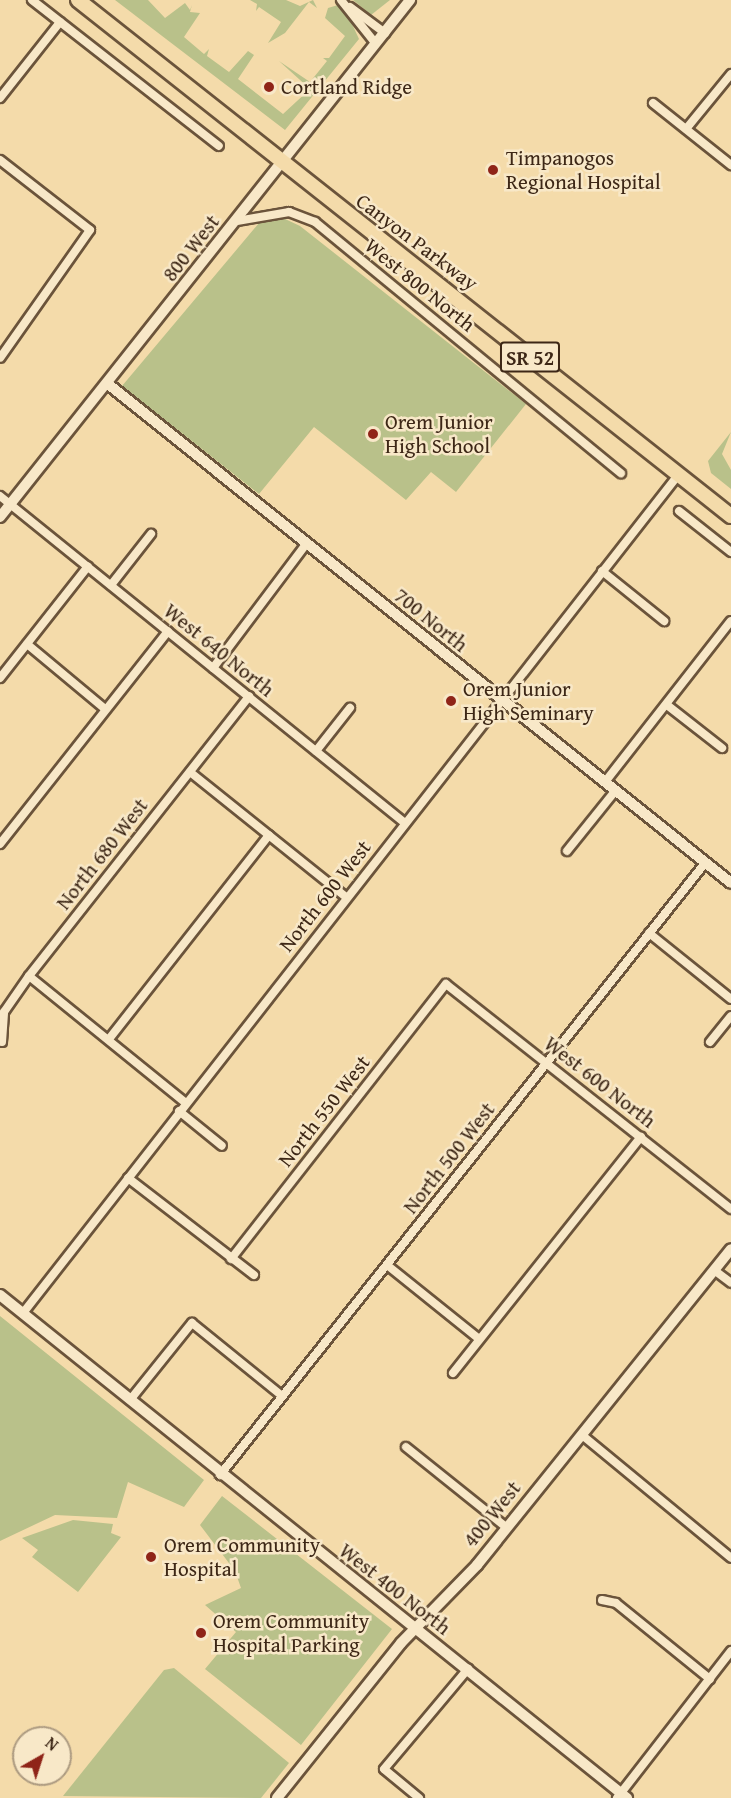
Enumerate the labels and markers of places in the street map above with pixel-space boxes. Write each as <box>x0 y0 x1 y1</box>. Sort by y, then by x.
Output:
place label: Cortland Ridge <box>281 74 412 100</box>
marker: Cortland Ridge <box>262 80 276 94</box>
place label: Timpanogos Regional Hospital <box>506 145 661 195</box>
marker: Timpanogos Regional Hospital <box>484 161 502 179</box>
place label: Orem Junior High School <box>385 409 493 459</box>
marker: Orem Junior High School <box>366 427 380 441</box>
place label: Orem Junior High Seminary <box>463 676 594 726</box>
marker: Orem Junior High Seminary <box>444 694 458 708</box>
place label: Orem Community Hospital <box>164 1532 320 1582</box>
marker: Orem Community Hospital <box>142 1548 160 1566</box>
place label: Orem Community Hospital Parking <box>213 1608 369 1658</box>
marker: Orem Community Hospital Parking <box>194 1626 208 1640</box>

